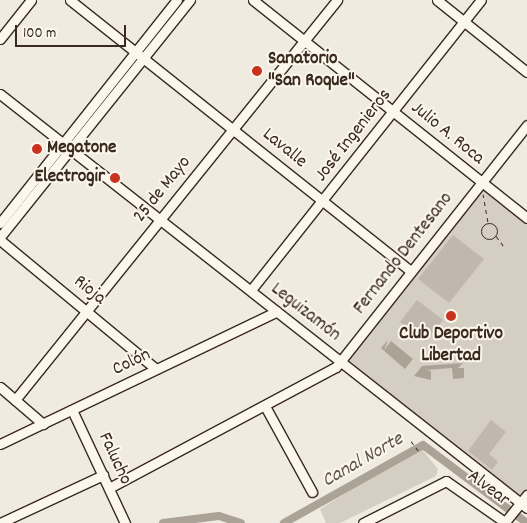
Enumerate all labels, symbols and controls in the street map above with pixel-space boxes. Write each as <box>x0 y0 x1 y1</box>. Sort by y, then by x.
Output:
scale bar <box>18 15 129 47</box>
text: 100 m <box>23 23 56 45</box>
place label: Sanatorio "San Roque" <box>268 49 355 93</box>
marker: Sanatorio "San Roque" <box>250 64 264 78</box>
street label: José Ingenieros <box>311 85 397 187</box>
street label: Julio A. Roca <box>406 97 488 171</box>
street label: Lavalle <box>257 124 311 174</box>
place label: Megatone <box>47 138 116 160</box>
marker: Megatone <box>31 143 43 155</box>
street label: 25 de Mayo <box>129 152 197 228</box>
place label: Electrogir <box>34 167 105 189</box>
marker: Electrogir <box>109 172 121 184</box>
street label: Fernando Dentesano <box>349 188 459 320</box>
street label: Rioja <box>68 271 110 311</box>
street label: Leguizamón <box>265 279 345 347</box>
marker: Club Deportivo Libertad <box>445 310 457 322</box>
place label: Club Deportivo Libertad <box>399 324 503 368</box>
street label: Colón <box>109 344 155 382</box>
water label: Canal Norte <box>318 428 408 494</box>
street label: Falucho <box>92 429 136 489</box>
street label: Alvear <box>462 466 514 512</box>

